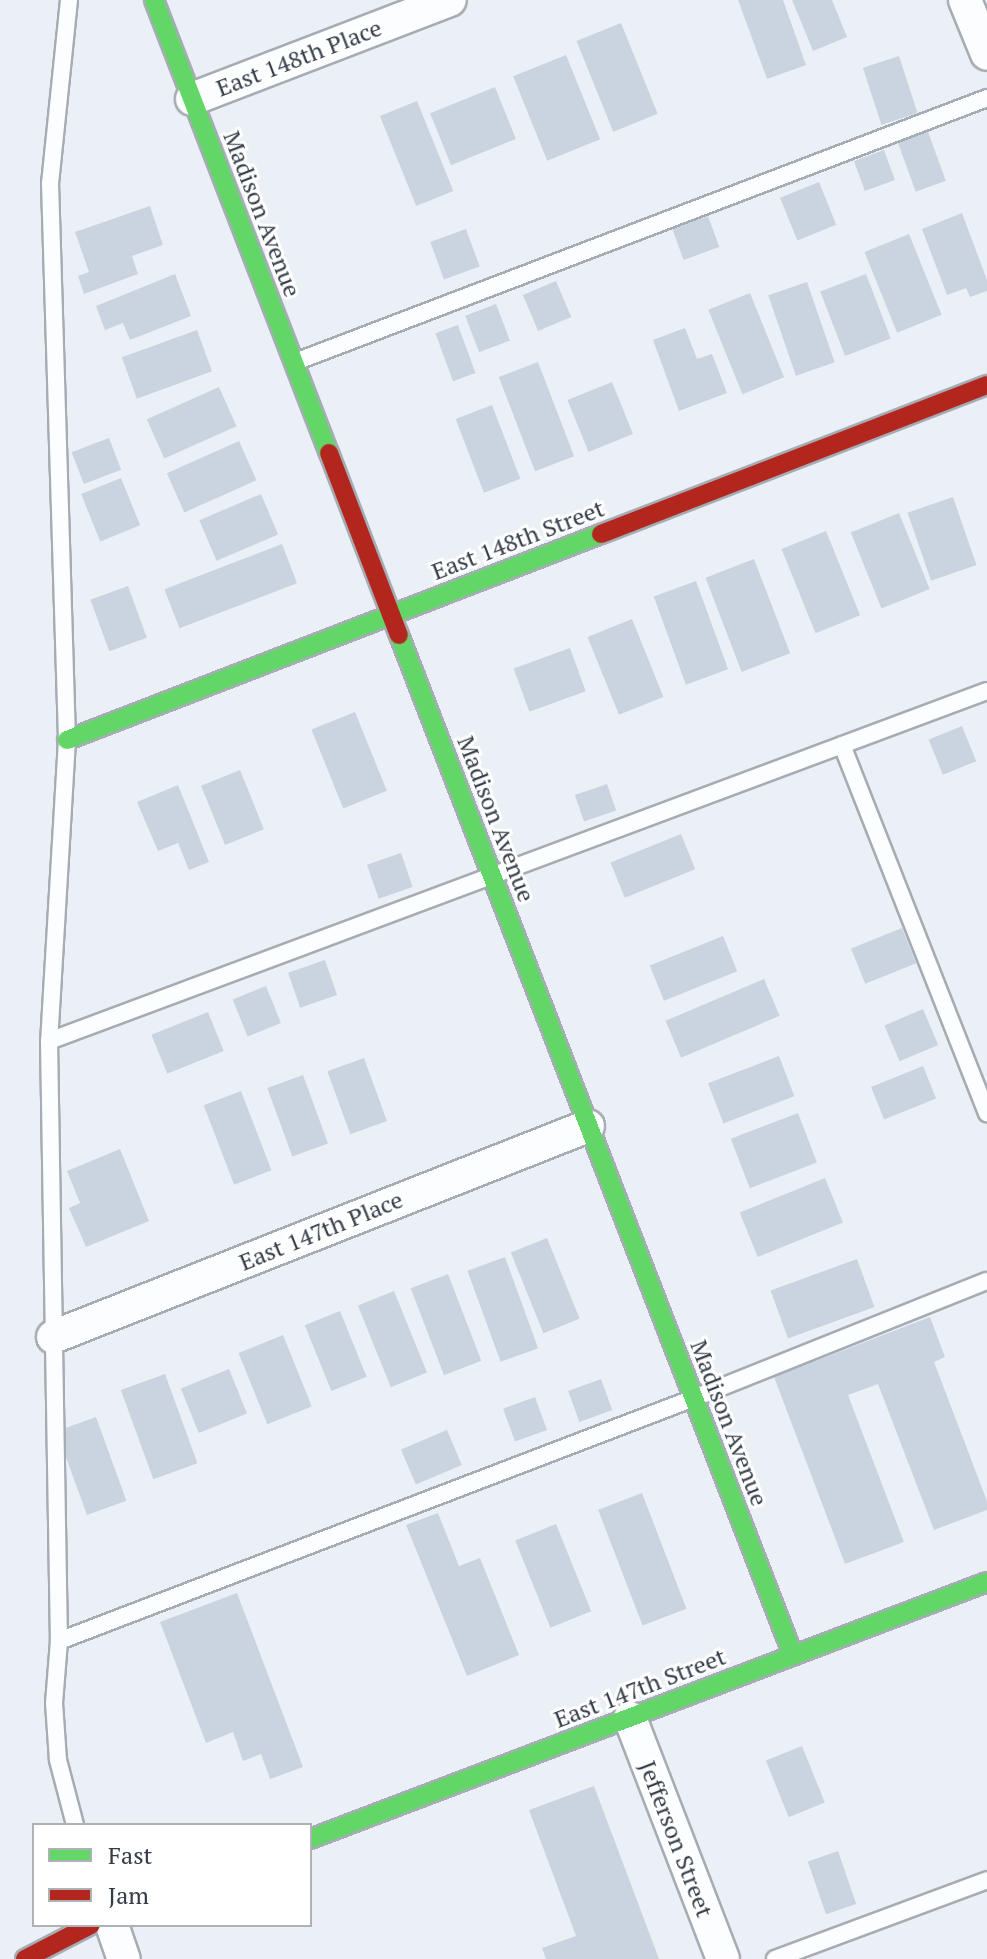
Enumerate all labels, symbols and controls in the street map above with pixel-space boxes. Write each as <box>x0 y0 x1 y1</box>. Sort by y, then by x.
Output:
street label: East 148th Place <box>212 13 386 103</box>
street label: Madison Avenue <box>217 127 307 301</box>
street label: East 148th Street <box>428 494 608 586</box>
street label: Madison Avenue <box>451 732 541 906</box>
street label: East 147th Place <box>235 1185 407 1277</box>
street label: Madison Avenue <box>684 1336 774 1510</box>
street label: East 147th Street <box>550 1642 730 1734</box>
street label: Jefferson Street <box>633 1757 719 1921</box>
legend <box>32 1823 312 1927</box>
text: Fast <box>108 1839 152 1871</box>
text: Jam <box>108 1879 149 1911</box>

